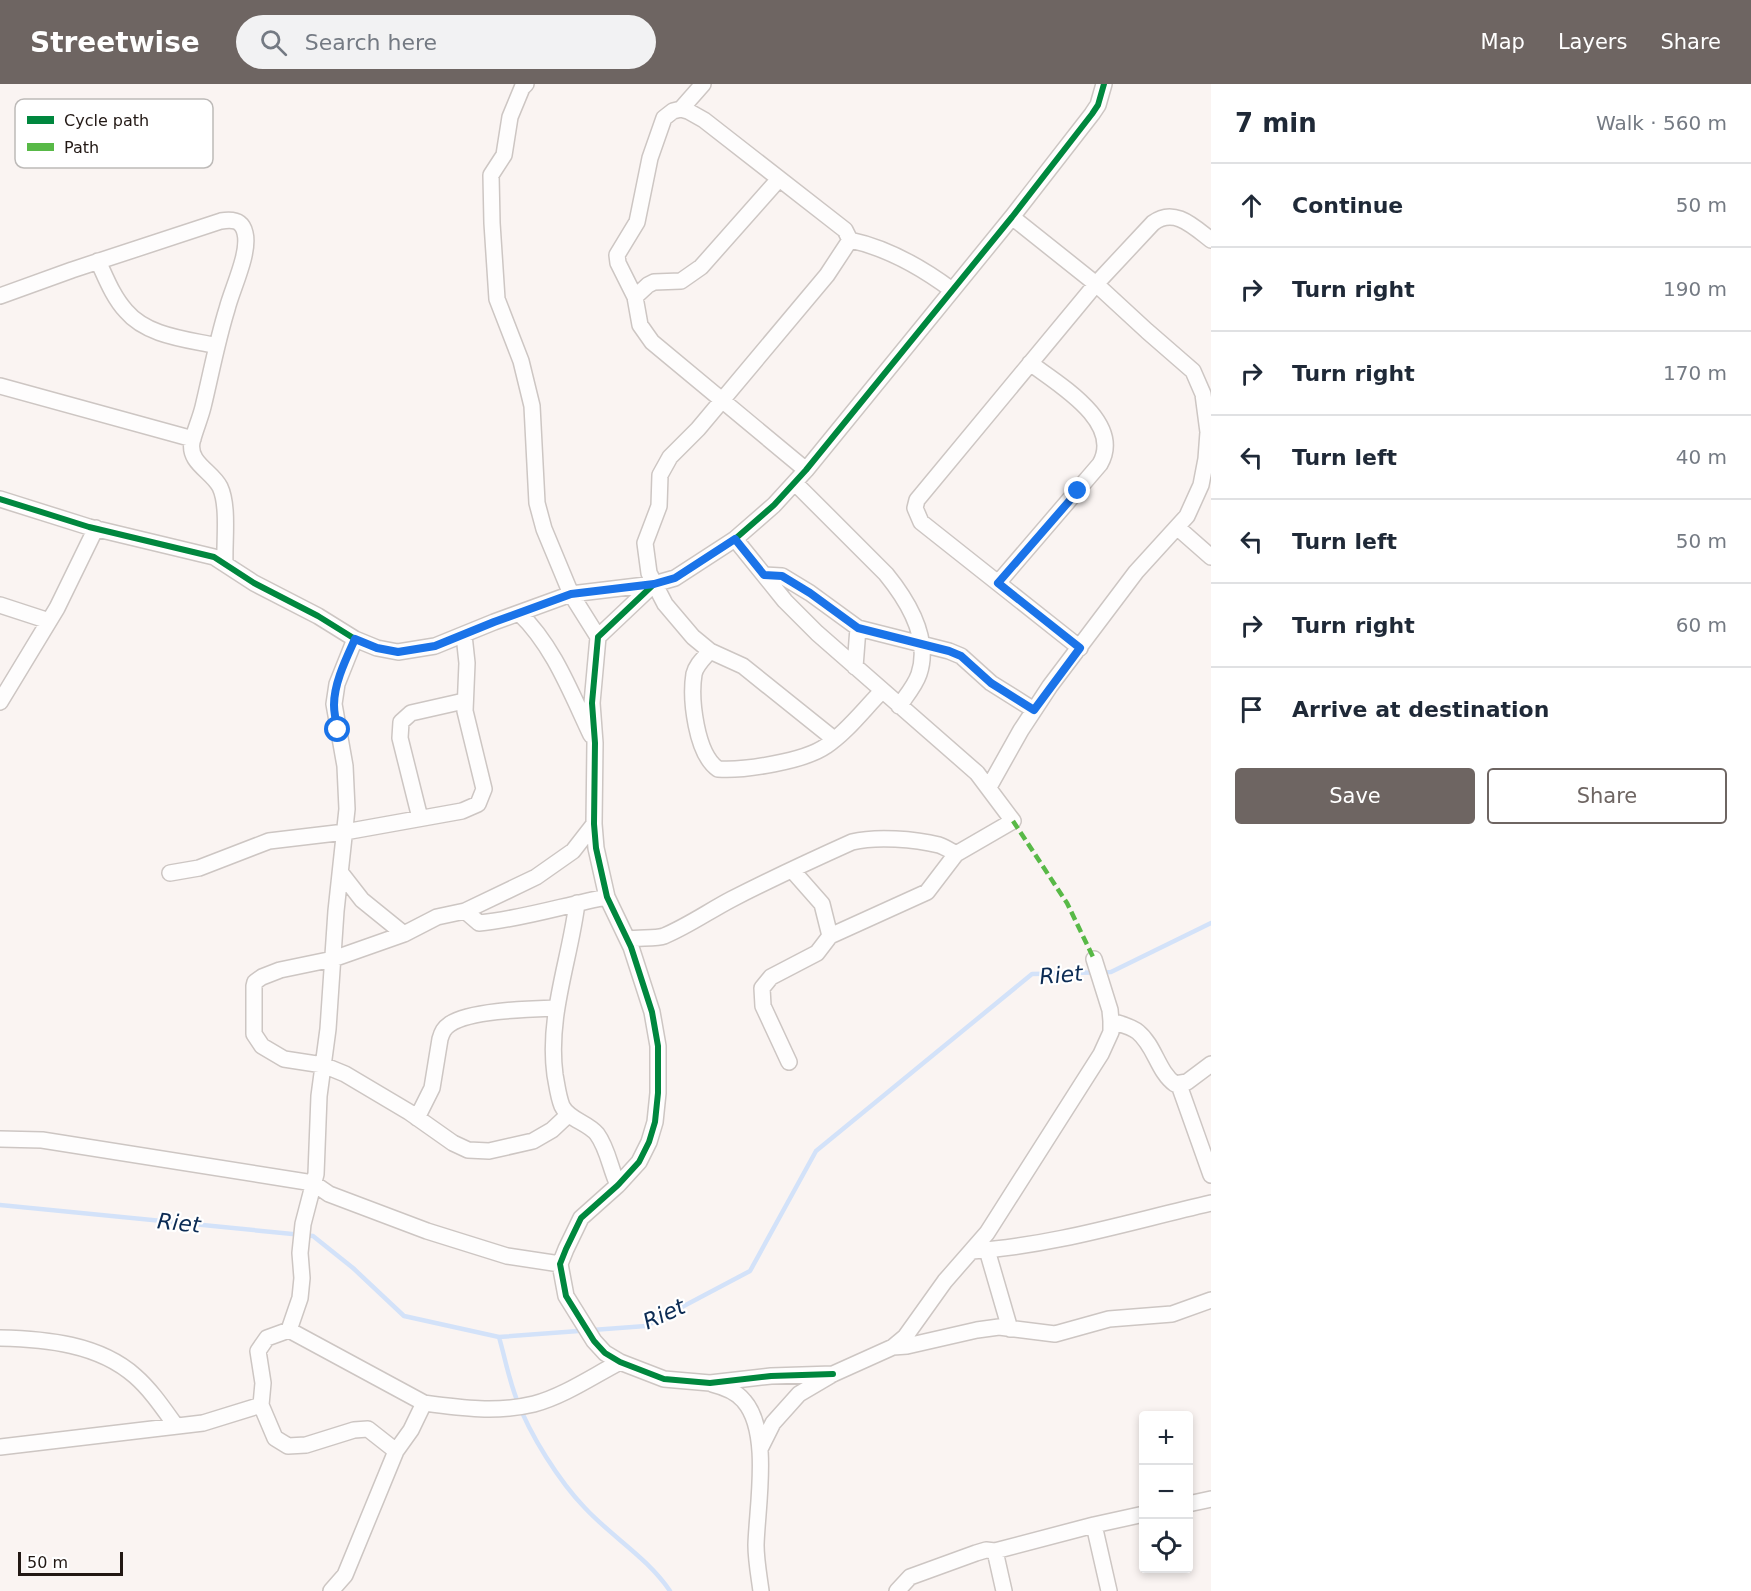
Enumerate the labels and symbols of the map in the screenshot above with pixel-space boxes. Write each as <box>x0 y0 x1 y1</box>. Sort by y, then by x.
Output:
legend <box>15 99 213 168</box>
text: Cycle path <box>64 111 149 130</box>
text: Path <box>64 138 99 157</box>
route end <box>1064 477 1090 503</box>
route start <box>324 716 350 742</box>
water label: Riet <box>1038 961 1085 989</box>
water label: Riet <box>156 1208 203 1238</box>
water label: Riet <box>639 1293 690 1334</box>
scale bar <box>18 1549 123 1576</box>

